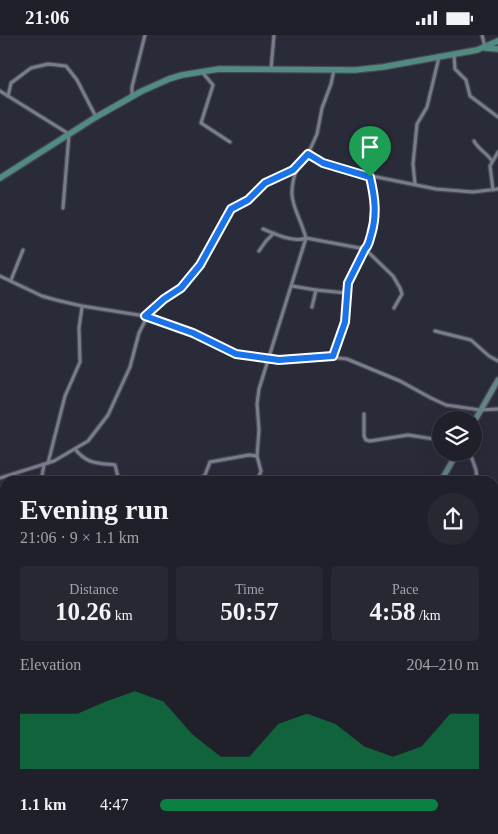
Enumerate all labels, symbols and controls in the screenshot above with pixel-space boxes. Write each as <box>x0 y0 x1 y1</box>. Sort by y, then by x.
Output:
text: 21:06 <box>25 7 69 28</box>
pin <box>349 126 391 177</box>
icon: arrive <box>356 133 384 161</box>
map controls <box>432 411 482 461</box>
button: layers <box>432 411 482 461</box>
button: share <box>427 493 479 545</box>
text: Evening run <box>20 494 169 525</box>
text: 21:06 · 9 × 1.1 km <box>20 529 139 546</box>
text: Distance <box>69 582 118 597</box>
text: Time <box>235 582 264 597</box>
text: Pace <box>392 582 418 597</box>
text: 10.26 <box>55 598 111 625</box>
text: 50:57 <box>220 598 279 625</box>
text: 4:58 <box>370 598 415 625</box>
text: km <box>111 608 133 623</box>
text: /km <box>415 608 441 623</box>
text: Elevation <box>20 656 81 673</box>
text: 204–210 m <box>407 656 479 673</box>
text: 1.1 km <box>20 796 66 813</box>
text: 4:47 <box>100 796 128 813</box>

